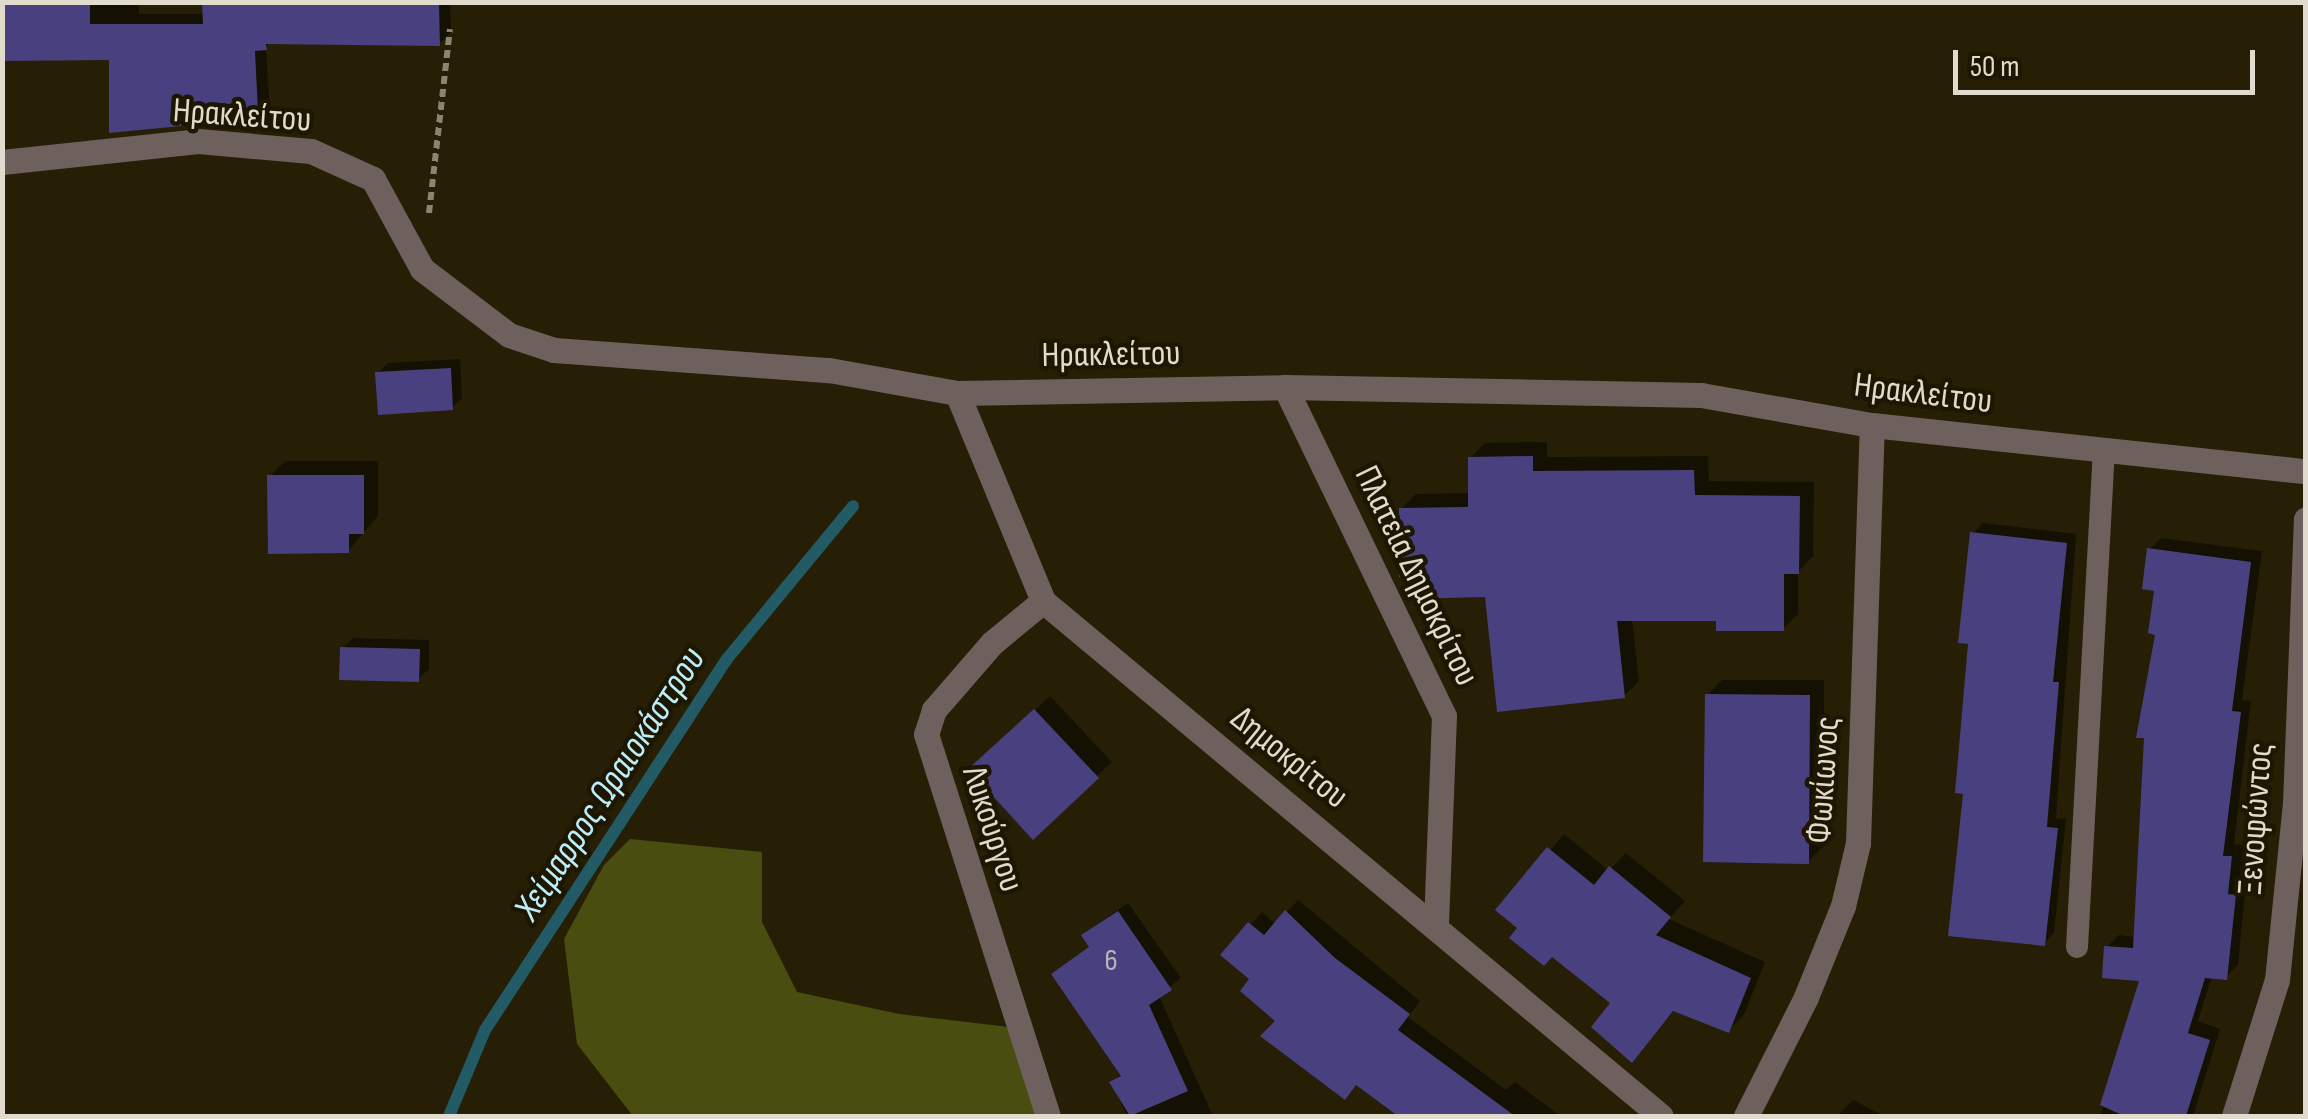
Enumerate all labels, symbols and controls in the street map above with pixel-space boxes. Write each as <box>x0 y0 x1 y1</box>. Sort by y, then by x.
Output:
scale bar <box>1958 30 2260 92</box>
text: 50 m <box>1970 49 2019 85</box>
street label: Ηρακλείτου <box>171 90 313 142</box>
street label: Ηρακλείτου <box>1041 333 1181 377</box>
street label: Ηρακλείτου <box>1852 365 1994 423</box>
street label: Πλατεία Δημοκρίτου <box>1345 459 1487 693</box>
water label: Χείμαρρος Ωραιοκάστρου <box>505 639 715 929</box>
street label: Δημοκρίτου <box>1222 698 1356 818</box>
street label: Φωκίωνος <box>1799 715 1849 845</box>
street label: Ξενοφώντος <box>2230 741 2282 897</box>
street label: Λυκούργου <box>952 761 1032 897</box>
house number: 6 <box>1104 943 1118 979</box>

